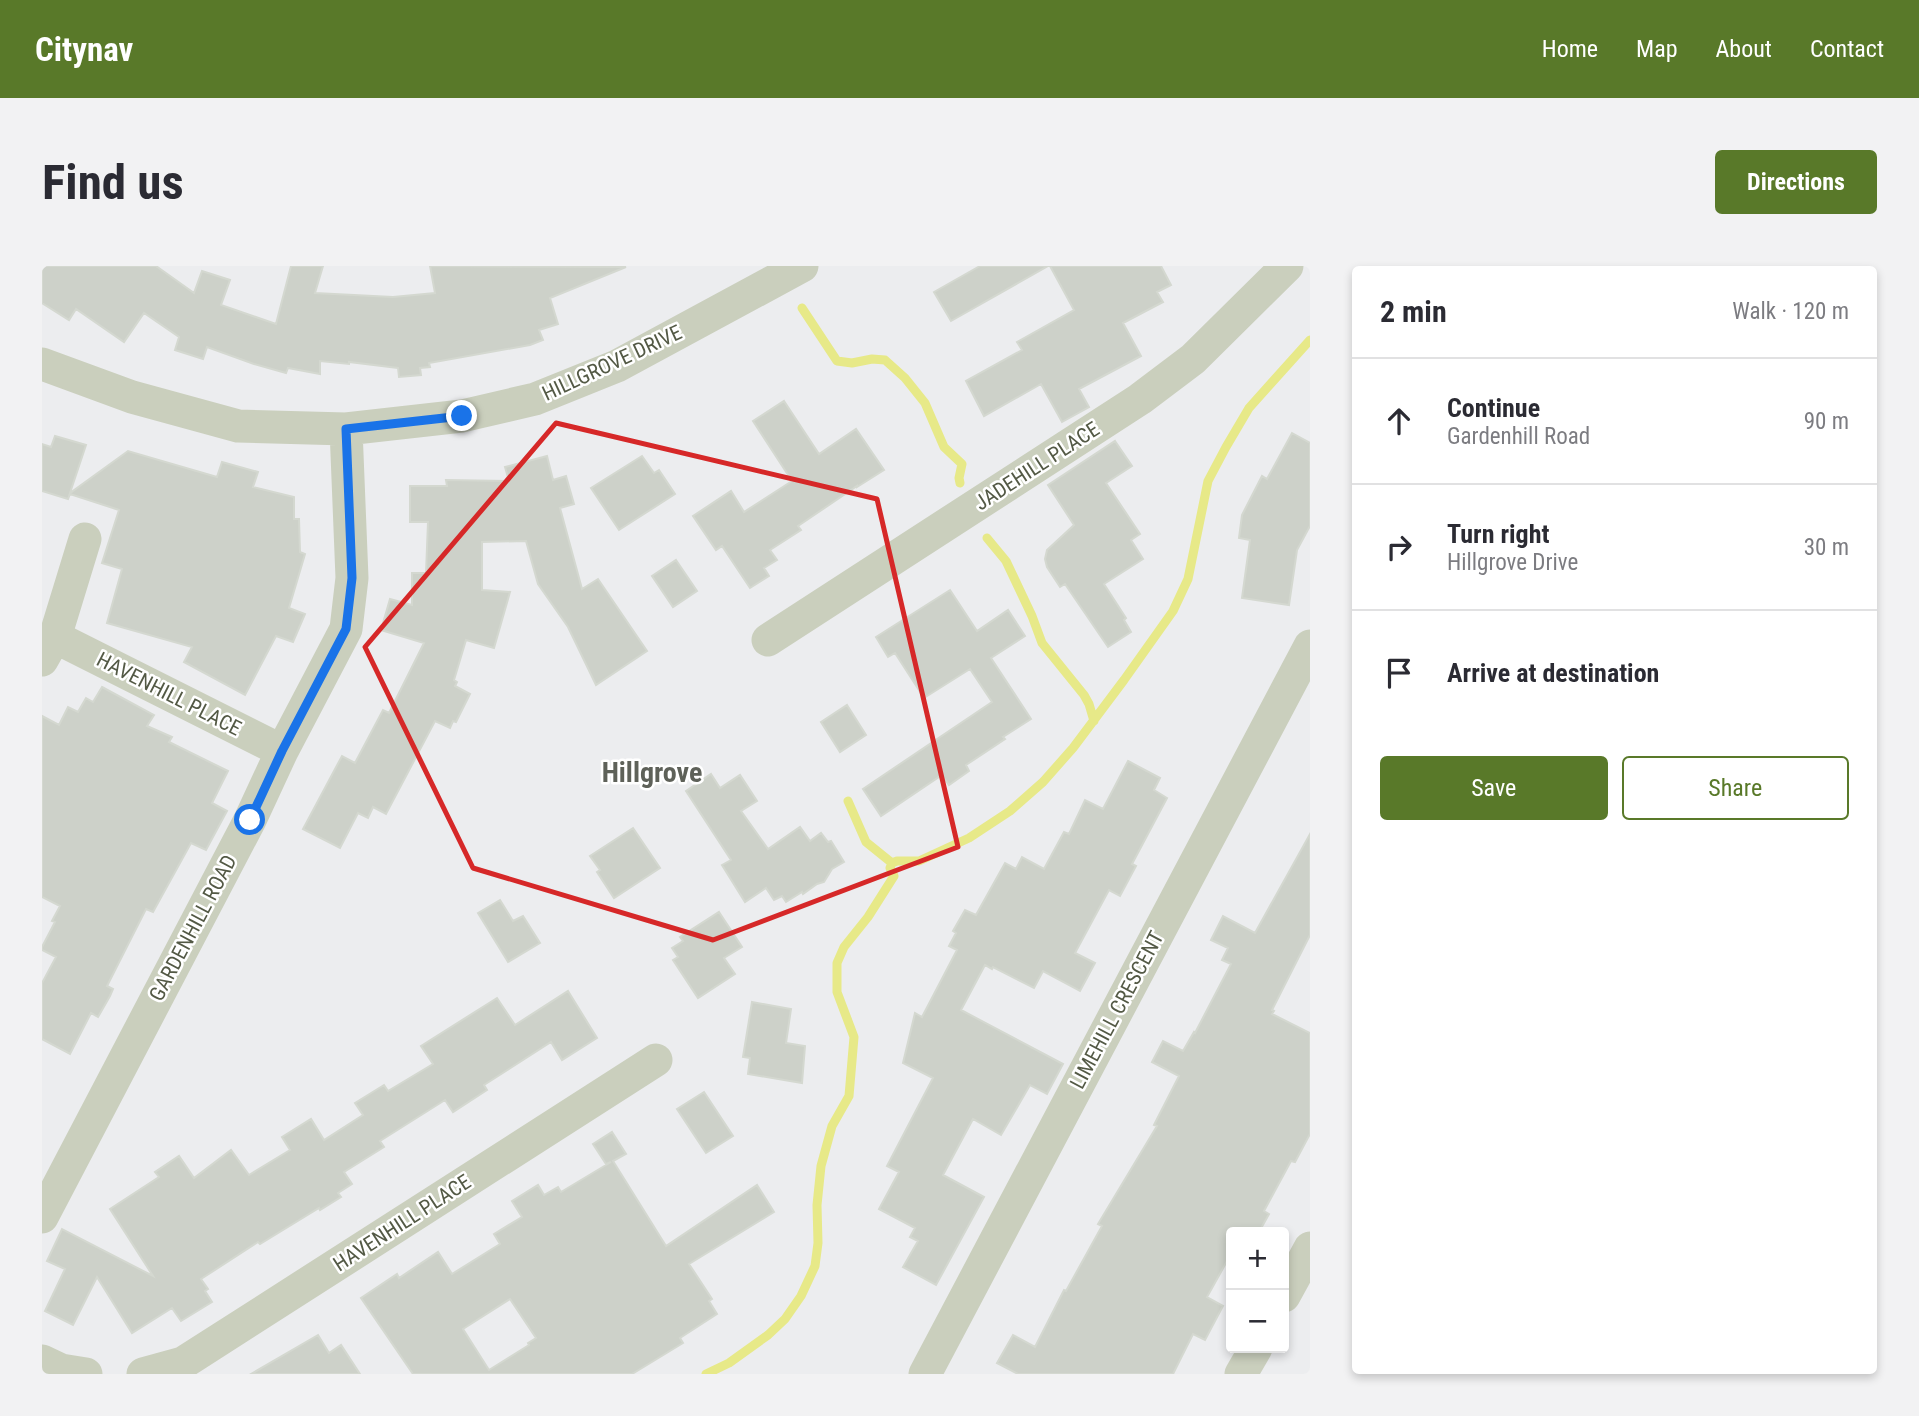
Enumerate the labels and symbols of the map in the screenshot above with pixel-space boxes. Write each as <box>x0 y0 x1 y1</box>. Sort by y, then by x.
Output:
street label: HILLGROVE DRIVE <box>538 320 686 406</box>
route end <box>446 400 477 431</box>
street label: JADEHILL PLACE <box>970 417 1104 515</box>
street label: HAVENHILL PLACE <box>93 647 245 741</box>
district label: Hillgrove <box>602 756 702 789</box>
route start <box>234 804 265 835</box>
street label: GARDENHILL ROAD <box>144 851 242 1005</box>
street label: LIMEHILL CRESCENT <box>1065 927 1169 1093</box>
street label: HAVENHILL PLACE <box>329 1170 475 1276</box>

